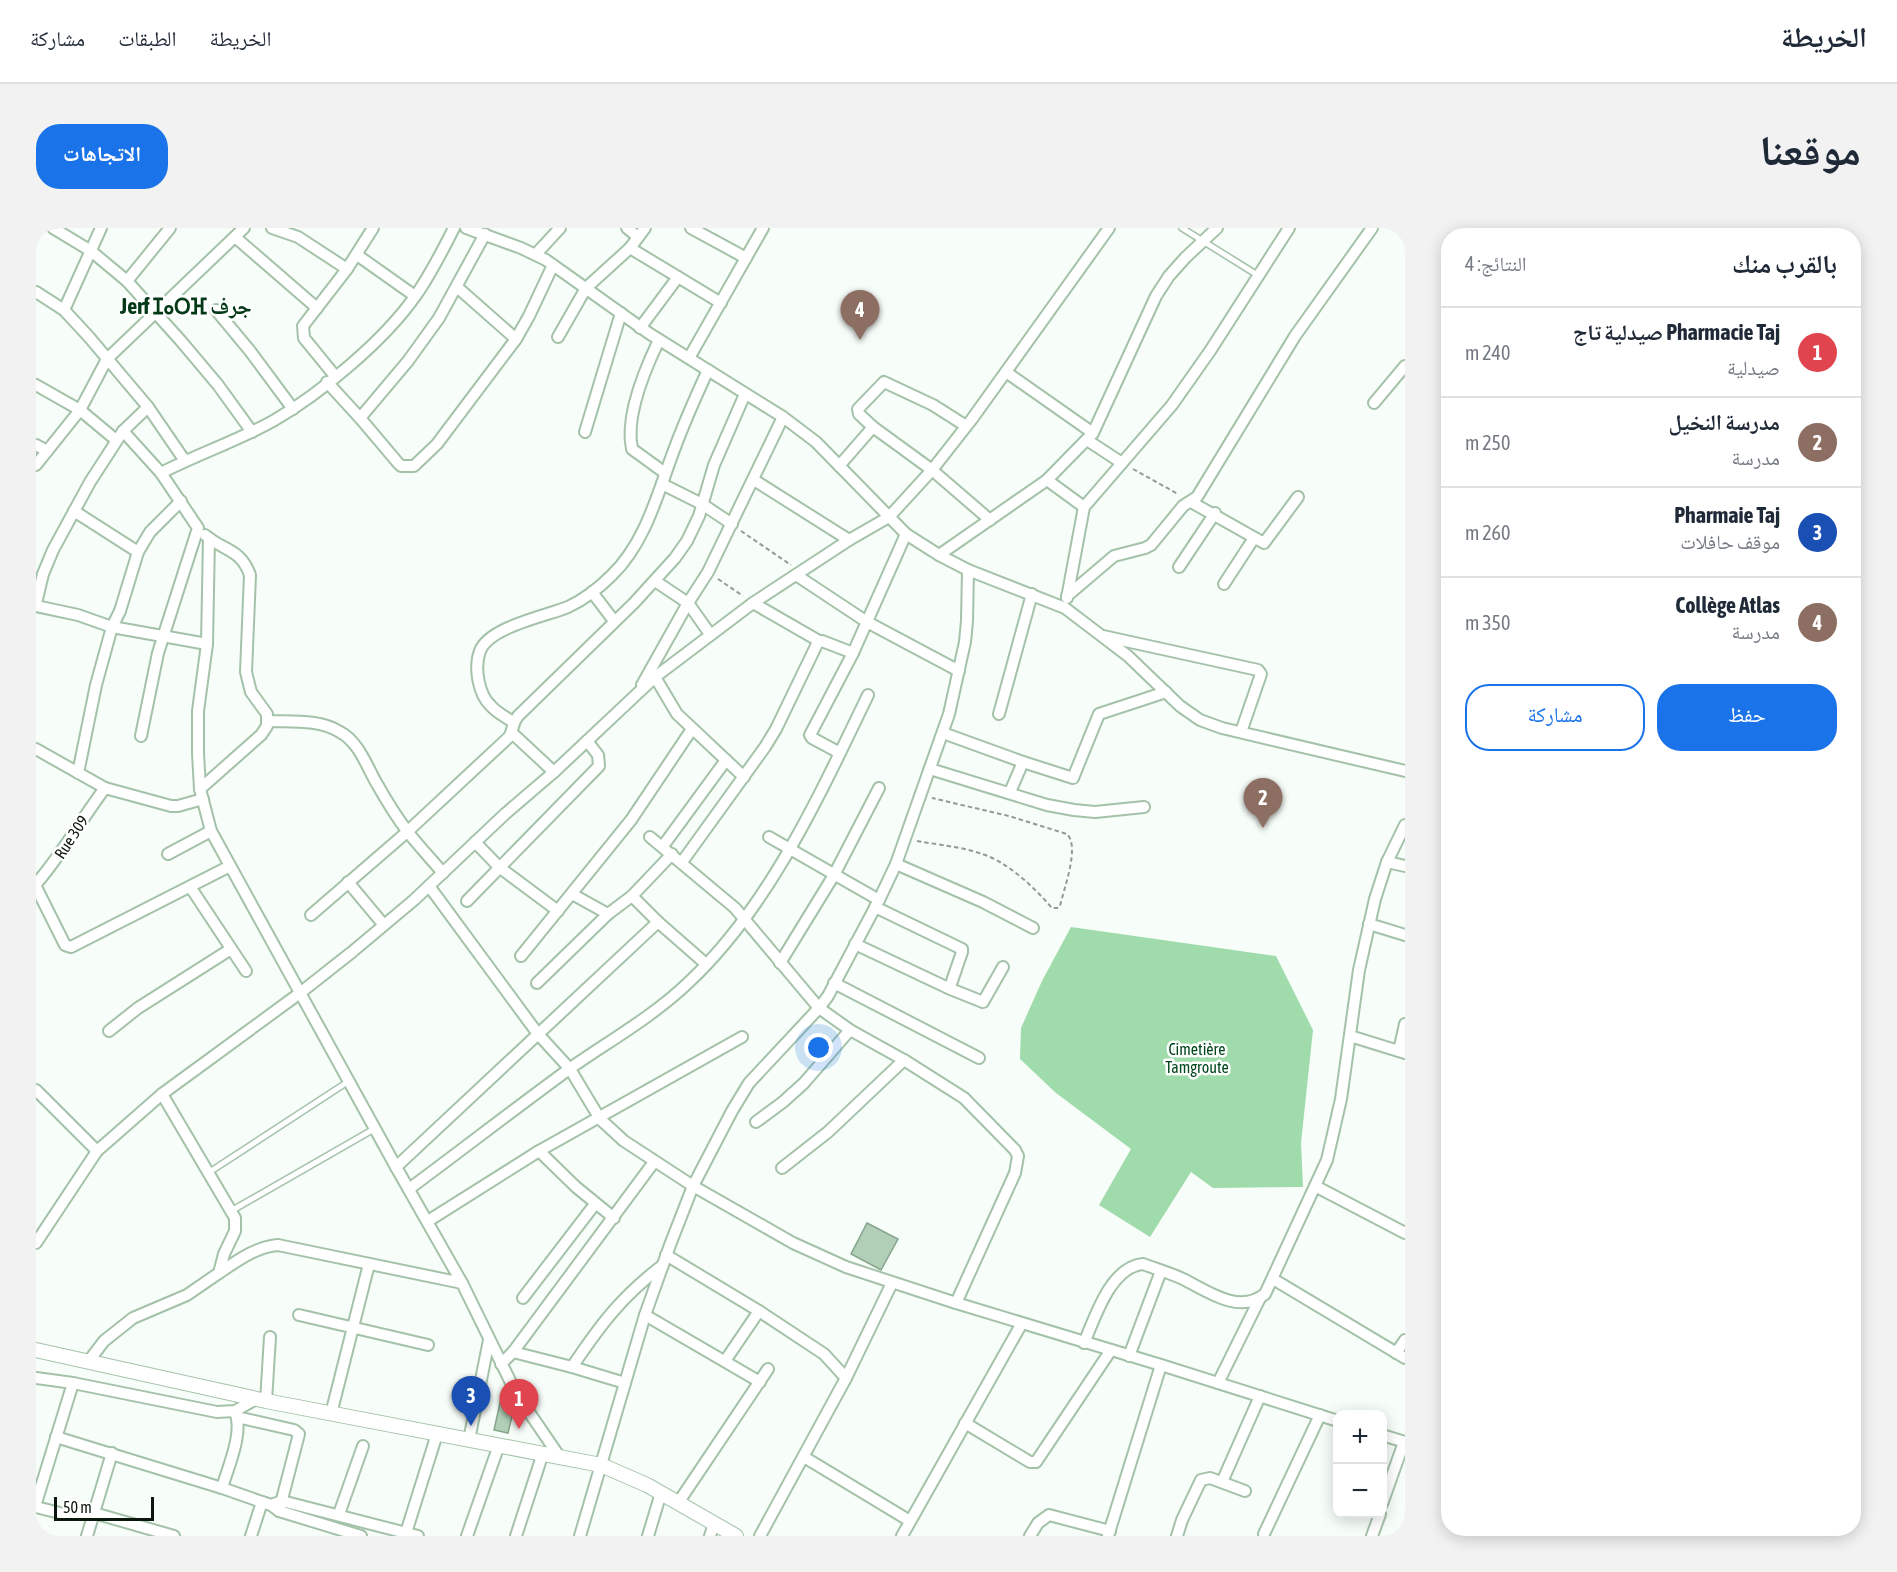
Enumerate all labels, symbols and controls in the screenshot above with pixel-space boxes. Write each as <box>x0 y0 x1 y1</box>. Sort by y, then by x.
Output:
text: الخريطة <box>1781 21 1867 53</box>
text: مشاركة <box>30 26 85 50</box>
text: الطبقات <box>118 26 177 50</box>
text: الخريطة <box>210 26 271 50</box>
button: الاتجاهات <box>36 124 168 189</box>
text: موقعنا <box>1760 126 1861 174</box>
text: بالقرب منك <box>1732 249 1837 279</box>
text: النتائج: 4 <box>1465 252 1527 275</box>
pin: 4 <box>840 291 880 340</box>
district label: Jerf ⵊⴰⵔⴼ جرف <box>119 293 252 319</box>
text: Pharmacie Taj صيدلية تاج <box>1573 319 1780 345</box>
text: 240 m <box>1465 341 1510 364</box>
text: 1 <box>1813 341 1822 364</box>
text: صيدلية <box>1727 356 1780 379</box>
text: مدرسة النخيل <box>1669 409 1780 435</box>
text: 250 m <box>1465 431 1510 454</box>
text: 2 <box>1813 431 1822 454</box>
text: مدرسة <box>1731 446 1780 469</box>
text: Pharmaie Taj <box>1674 502 1780 528</box>
text: 260 m <box>1465 521 1510 544</box>
text: 3 <box>1813 521 1822 544</box>
text: موقف حافلات <box>1680 530 1780 553</box>
text: Collège Atlas <box>1675 592 1780 618</box>
text: 350 m <box>1465 611 1510 634</box>
text: 4 <box>1813 611 1822 634</box>
text: مدرسة <box>1731 620 1780 643</box>
button: مشاركة <box>1465 684 1645 751</box>
button: حفظ <box>1657 684 1837 751</box>
pin: 2 <box>1244 778 1282 828</box>
street label: Rue 309 <box>50 812 92 862</box>
your location <box>804 1033 833 1062</box>
park label: Cimetière Tamgroute <box>1165 1040 1229 1077</box>
pin: 3 <box>452 1376 490 1426</box>
pin: 1 <box>500 1380 538 1429</box>
map controls <box>1333 1410 1387 1518</box>
button: + <box>1333 1410 1387 1464</box>
button: − <box>1333 1464 1387 1518</box>
scale bar <box>54 1494 154 1522</box>
text: 50 m <box>63 1498 92 1516</box>

